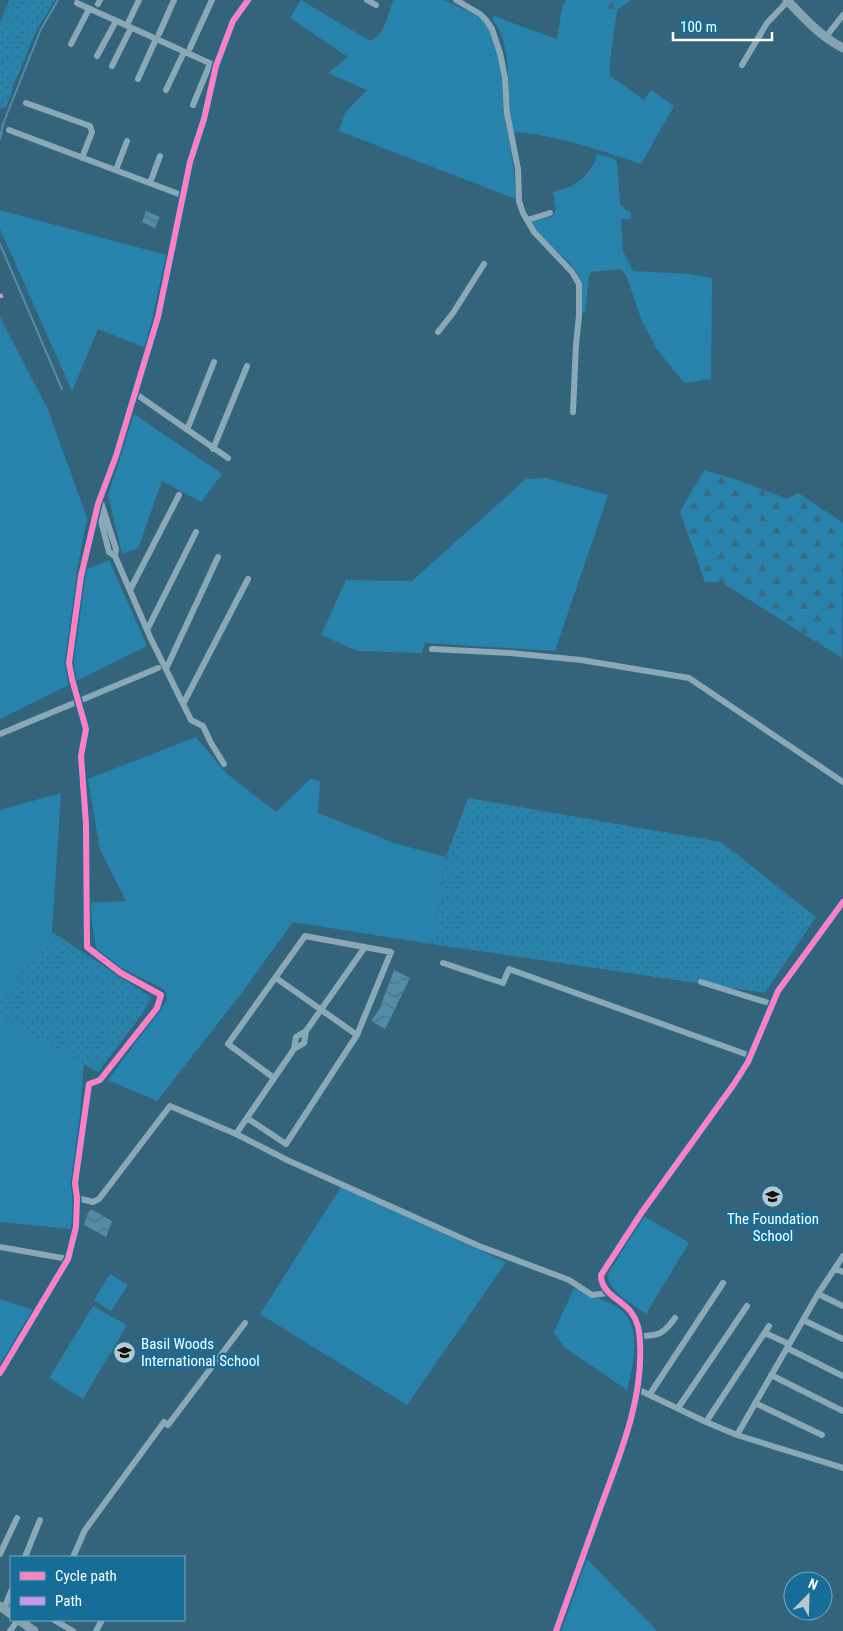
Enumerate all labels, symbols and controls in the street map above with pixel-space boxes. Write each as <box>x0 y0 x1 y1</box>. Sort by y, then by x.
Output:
scale bar <box>673 10 772 42</box>
text: 100 m <box>680 18 717 36</box>
school or university icon: The Foundation School <box>761 1184 785 1208</box>
place label: The Foundation School <box>727 1210 819 1245</box>
place label: Basil Woods International School <box>141 1335 260 1370</box>
school or university icon: Basil Woods International School <box>113 1341 137 1365</box>
legend <box>10 1556 185 1621</box>
text: Cycle path <box>55 1567 117 1585</box>
north arrow <box>783 1571 833 1621</box>
text: N <box>806 1575 820 1593</box>
text: Path <box>55 1592 82 1610</box>

